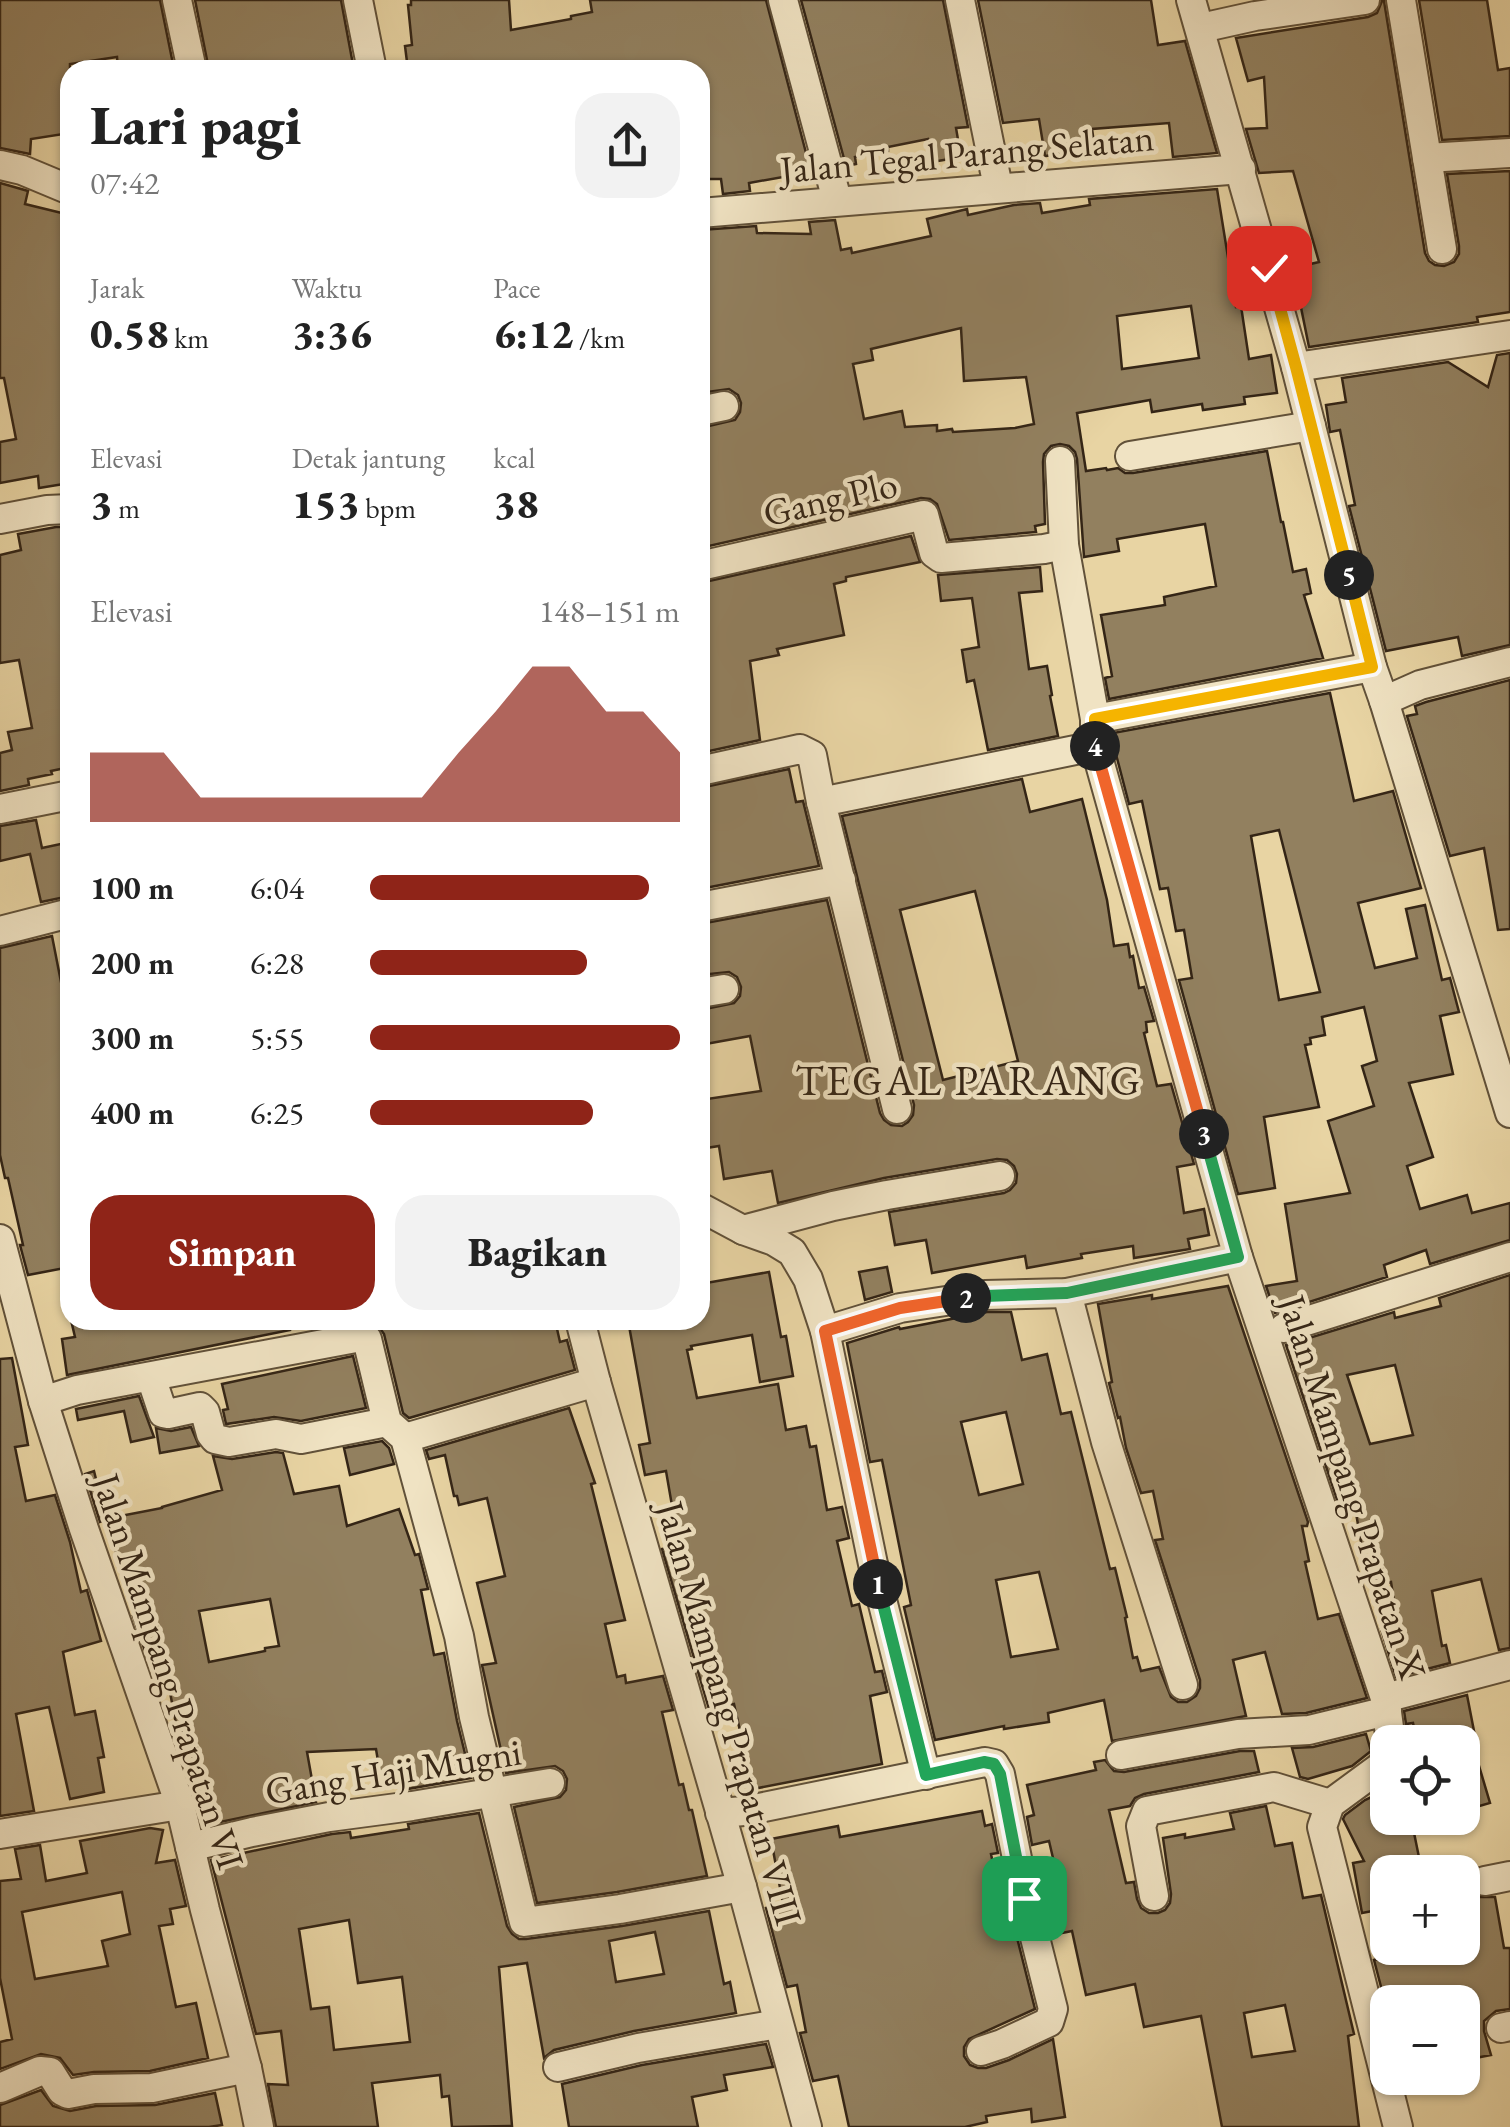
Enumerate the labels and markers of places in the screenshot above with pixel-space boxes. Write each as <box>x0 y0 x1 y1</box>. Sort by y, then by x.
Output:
pin <box>1227 226 1312 311</box>
pin: 5 <box>1324 550 1374 600</box>
pin: 4 <box>1070 721 1120 771</box>
pin: 3 <box>1179 1109 1229 1159</box>
pin: 2 <box>941 1273 991 1323</box>
pin: 1 <box>853 1559 903 1609</box>
pin <box>982 1856 1067 1941</box>

